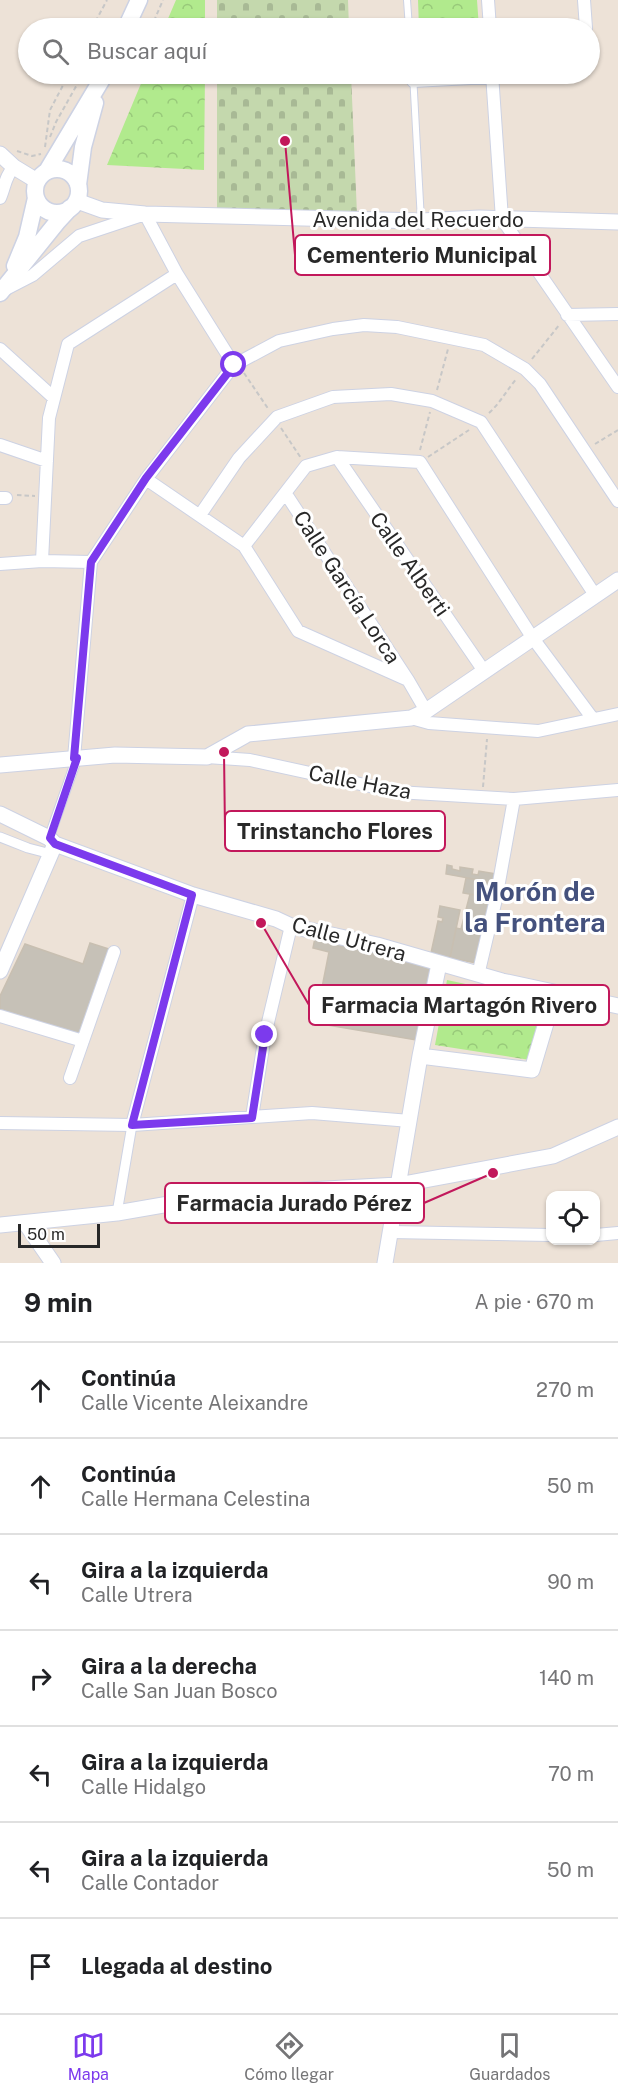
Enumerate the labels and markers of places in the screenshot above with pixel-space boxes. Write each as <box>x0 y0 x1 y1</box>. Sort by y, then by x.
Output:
callout: Cementerio Municipal <box>295 235 550 275</box>
callout: Trinstancho Flores <box>225 811 445 851</box>
callout: Farmacia Martagón Rivero <box>309 985 609 1025</box>
callout: Farmacia Jurado Pérez <box>165 1183 424 1223</box>

